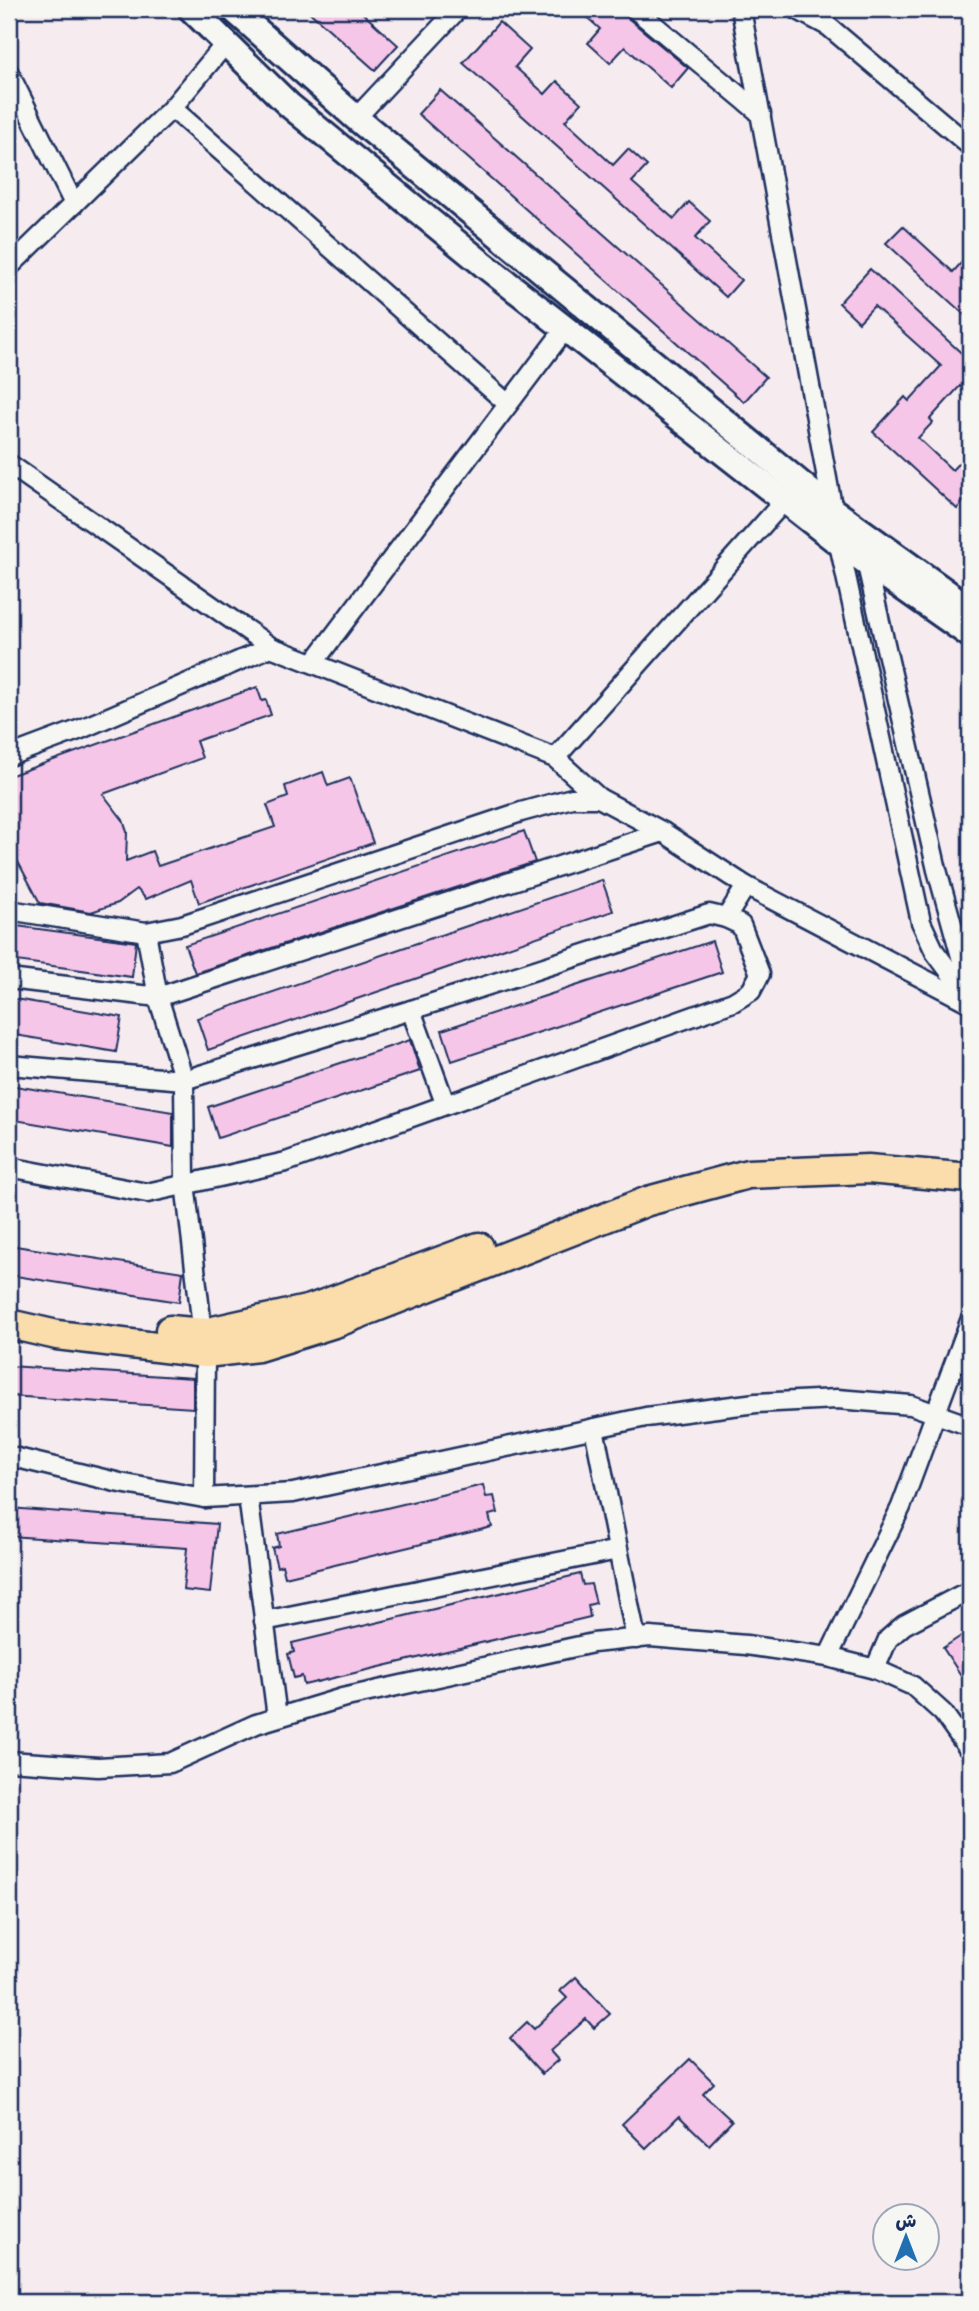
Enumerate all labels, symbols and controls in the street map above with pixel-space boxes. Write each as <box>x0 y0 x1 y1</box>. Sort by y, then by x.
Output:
north arrow <box>870 2202 940 2272</box>
text: ش <box>896 2208 917 2235</box>

